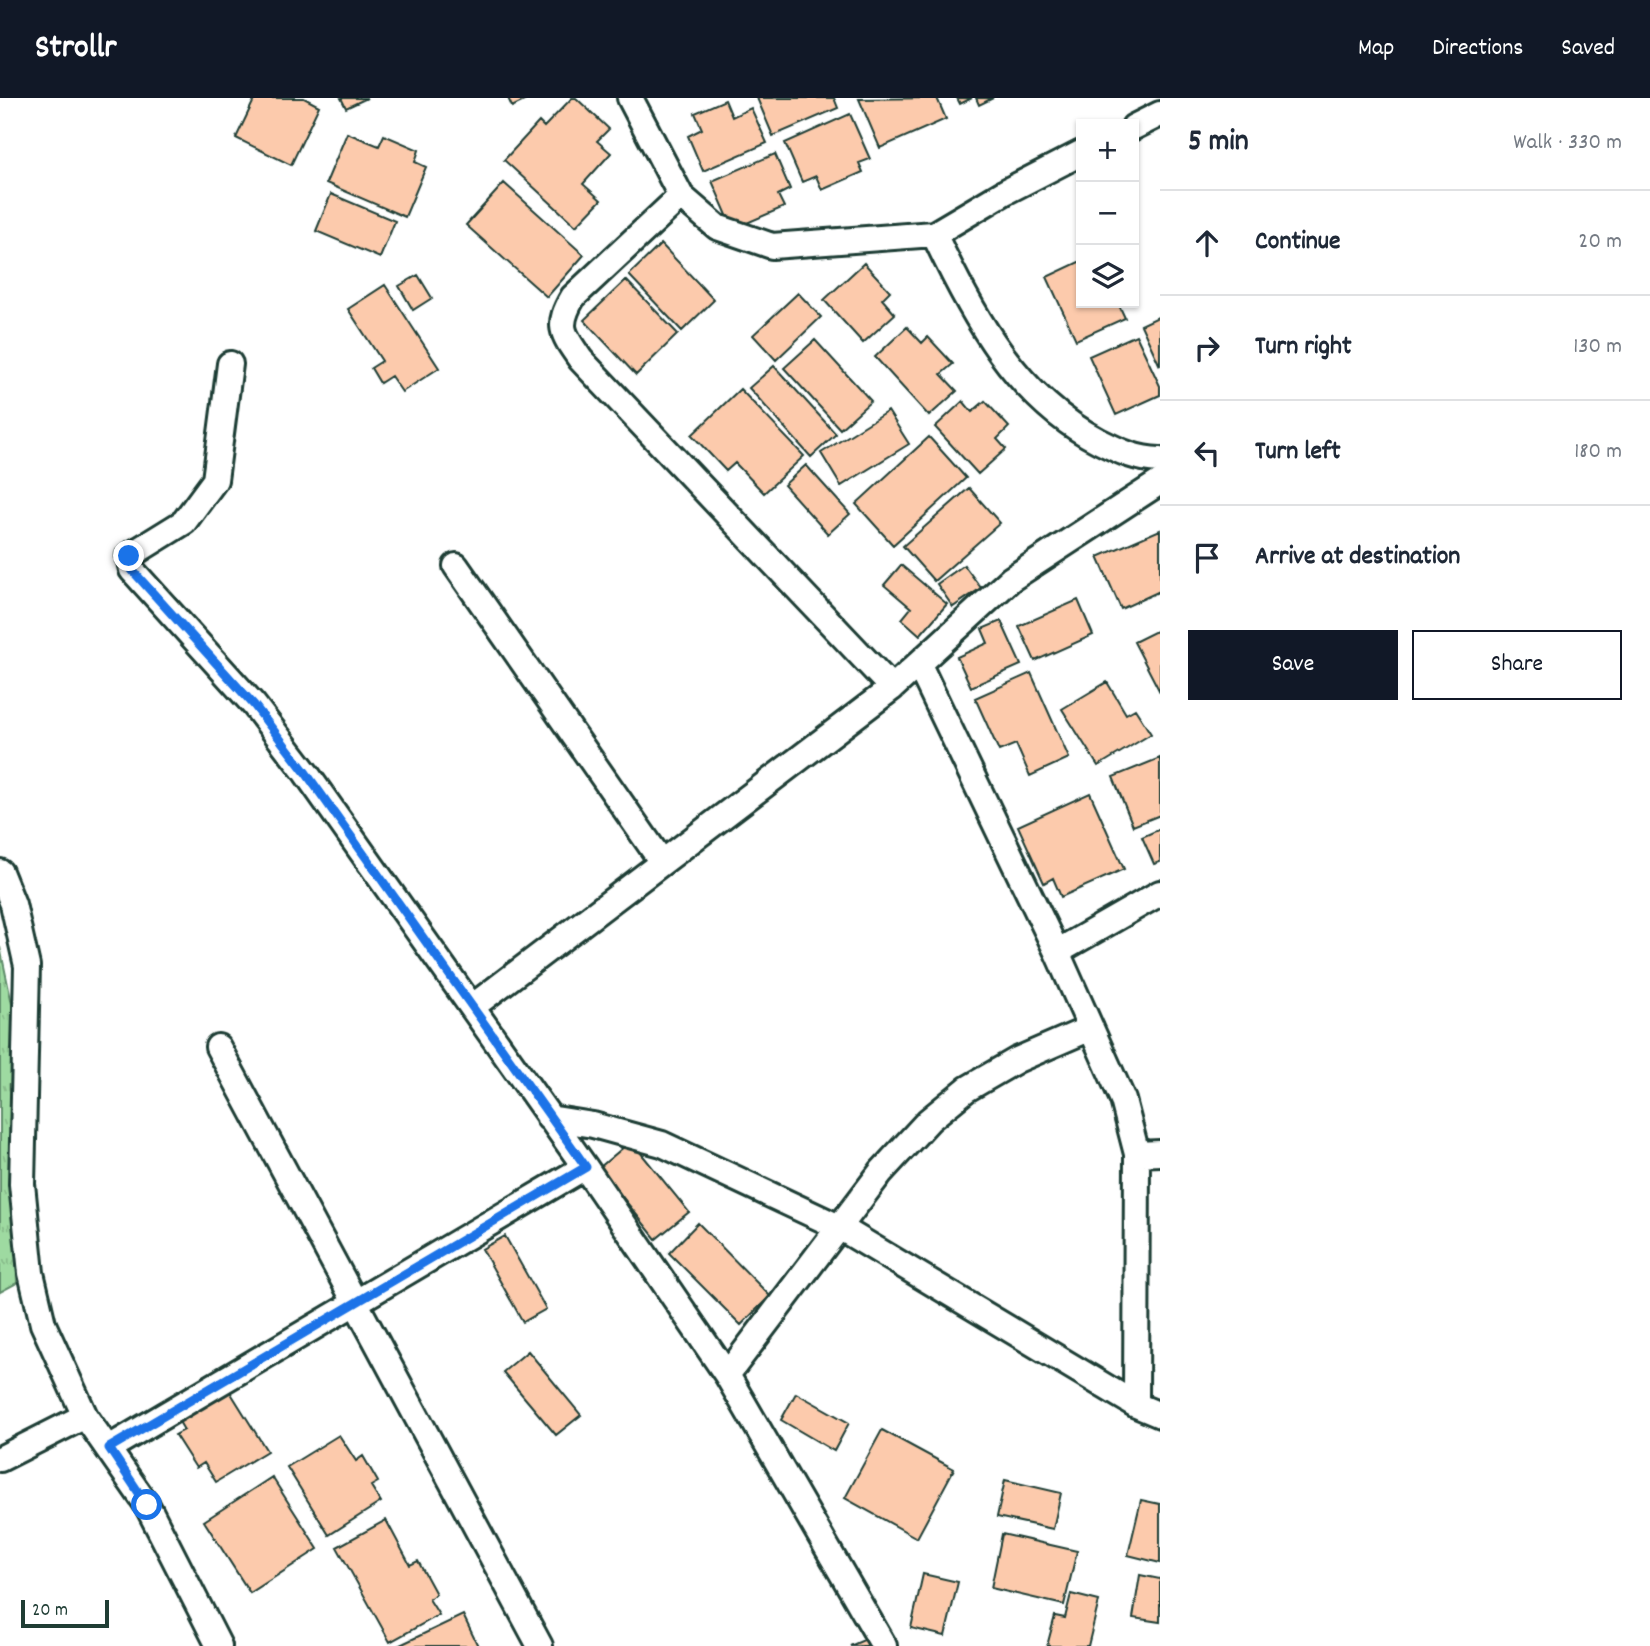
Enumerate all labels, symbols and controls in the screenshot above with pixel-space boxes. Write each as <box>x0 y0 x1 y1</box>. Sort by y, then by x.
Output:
text: Strollr <box>35 26 117 73</box>
text: Map <box>1358 32 1394 66</box>
text: Directions <box>1432 32 1523 66</box>
text: Saved <box>1561 32 1615 66</box>
map controls <box>1076 119 1139 308</box>
button: + <box>1076 119 1139 182</box>
text: 5 min <box>1188 122 1249 165</box>
text: Walk · 330 m <box>1513 127 1622 160</box>
button: − <box>1076 182 1139 245</box>
icon: ahead <box>1188 224 1226 262</box>
text: Continue <box>1255 224 1340 261</box>
text: 20 m <box>1578 226 1622 259</box>
button: layers <box>1076 245 1139 308</box>
icon: right <box>1188 329 1226 367</box>
text: Turn right <box>1255 329 1352 366</box>
text: 130 m <box>1573 331 1622 364</box>
icon: left <box>1188 434 1226 472</box>
text: Turn left <box>1255 434 1341 471</box>
text: 180 m <box>1574 436 1622 469</box>
icon: arrive <box>1188 539 1226 577</box>
text: Arrive at destination <box>1255 539 1460 576</box>
route end <box>113 540 144 571</box>
button: Save <box>1188 630 1398 700</box>
button: Share <box>1412 630 1622 700</box>
route start <box>131 1489 162 1520</box>
scale bar <box>21 1597 108 1629</box>
text: 20 m <box>32 1598 68 1625</box>

